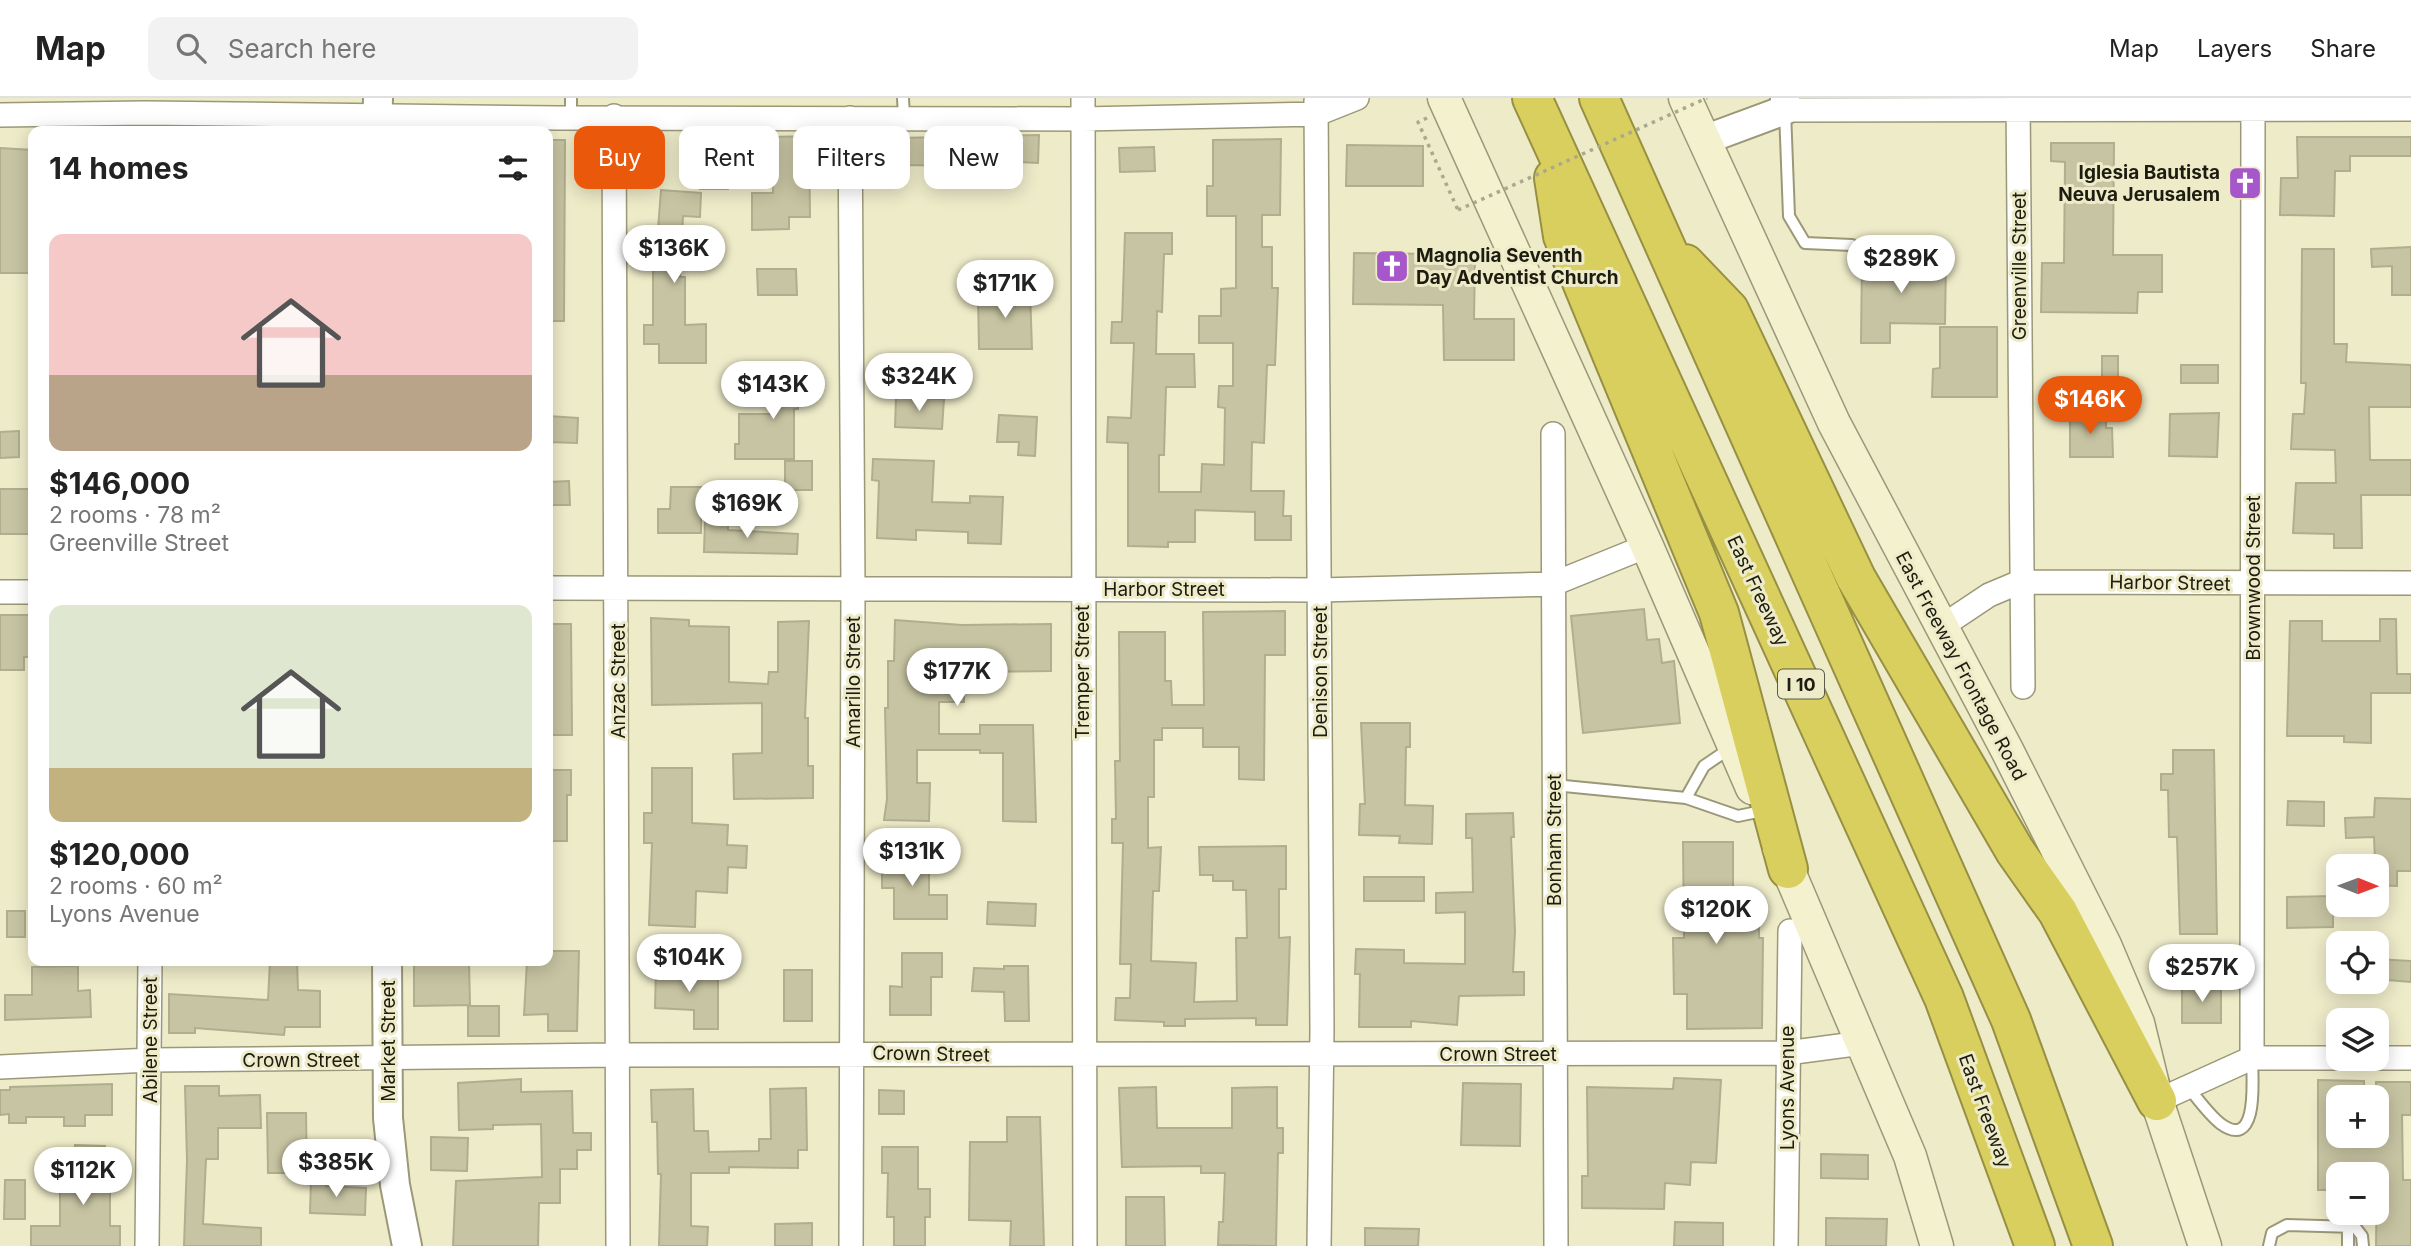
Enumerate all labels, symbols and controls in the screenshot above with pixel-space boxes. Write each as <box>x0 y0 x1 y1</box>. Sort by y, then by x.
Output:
search box <box>148 17 638 80</box>
text: Map <box>35 28 106 68</box>
icon: search <box>172 29 210 67</box>
text: Search here <box>228 33 376 64</box>
text: Map <box>2109 34 2159 63</box>
text: Layers <box>2197 34 2272 63</box>
text: Share <box>2310 34 2376 63</box>
chip: Buy <box>574 126 665 189</box>
chip: Rent <box>679 126 779 189</box>
chip: Filters <box>793 126 910 189</box>
chip: New <box>924 126 1023 189</box>
icon: filters <box>494 149 532 187</box>
text: 14 homes <box>49 150 188 186</box>
place label: Iglesia Bautista Neuva Jerusalem <box>2058 161 2220 206</box>
church icon: Iglesia Bautista Neuva Jerusalem <box>2226 164 2264 202</box>
street label: Greenville Street <box>2008 192 2031 340</box>
pin: $136K <box>625 226 723 285</box>
text: $136K <box>638 234 710 262</box>
pin: $289K <box>1852 236 1950 295</box>
place label: Magnolia Seventh Day Adventist Church <box>1416 244 1619 289</box>
text: $289K <box>1863 244 1939 272</box>
church icon: Magnolia Seventh Day Adventist Church <box>1373 247 1411 285</box>
pin: $171K <box>956 260 1054 320</box>
text: $171K <box>973 269 1037 297</box>
icon: home <box>228 280 354 406</box>
pin: $324K <box>870 354 968 413</box>
pin: $143K <box>724 362 822 421</box>
text: $324K <box>881 362 957 390</box>
text: $143K <box>737 370 809 398</box>
pin: $146K <box>2041 376 2139 436</box>
text: $146K <box>2054 385 2126 413</box>
text: $146,000 <box>49 465 190 501</box>
pin: $169K <box>698 480 796 540</box>
text: $169K <box>711 489 783 517</box>
street label: Brownwood Street <box>2242 495 2265 661</box>
text: 2 rooms · 78 m² <box>49 501 221 529</box>
text: Greenville Street <box>49 529 229 557</box>
street label: East Freeway <box>1722 532 1794 650</box>
street label: East Freeway Frontage Road <box>1891 548 2031 784</box>
street label: Harbor Street <box>2109 570 2231 596</box>
street label: Harbor Street <box>1103 578 1225 601</box>
street label: Tremper Street <box>1071 605 1094 739</box>
street label: Denison Street <box>1309 606 1332 738</box>
street label: Amarillo Street <box>842 616 865 748</box>
street label: Anzac Street <box>607 623 630 739</box>
pin: $177K <box>908 648 1006 708</box>
icon: home <box>228 651 354 777</box>
text: $177K <box>923 657 991 685</box>
road number: I 10 <box>1778 670 1824 698</box>
street label: Bonham Street <box>1543 774 1566 906</box>
pin: $131K <box>863 828 961 888</box>
text: $120,000 <box>49 836 190 872</box>
text: $131K <box>879 837 945 865</box>
north arrow <box>2326 854 2389 917</box>
map controls <box>2326 854 2389 1225</box>
text: 2 rooms · 60 m² <box>49 872 223 900</box>
pin: $120K <box>1667 886 1765 946</box>
text: $120K <box>1680 895 1752 923</box>
text: Lyons Avenue <box>49 900 200 928</box>
button: locate <box>2326 931 2389 994</box>
pin: $104K <box>640 934 738 994</box>
text: $104K <box>653 943 725 971</box>
pin: $257K <box>2153 944 2251 1004</box>
text: $257K <box>2165 953 2239 981</box>
street label: Abilene Street <box>139 977 162 1103</box>
street label: Market Street <box>377 980 400 1102</box>
button: layers <box>2326 1008 2389 1071</box>
street label: Lyons Avenue <box>1776 1026 1799 1150</box>
street label: Crown Street <box>872 1041 990 1067</box>
street label: Crown Street <box>1439 1043 1557 1066</box>
street label: Crown Street <box>242 1049 360 1072</box>
street label: East Freeway <box>1954 1051 2016 1171</box>
button: + <box>2326 1085 2389 1148</box>
pin: $385K <box>287 1140 385 1199</box>
pin: $112K <box>34 1148 132 1207</box>
text: $385K <box>298 1148 374 1176</box>
text: $112K <box>50 1156 116 1184</box>
button: − <box>2326 1162 2389 1225</box>

